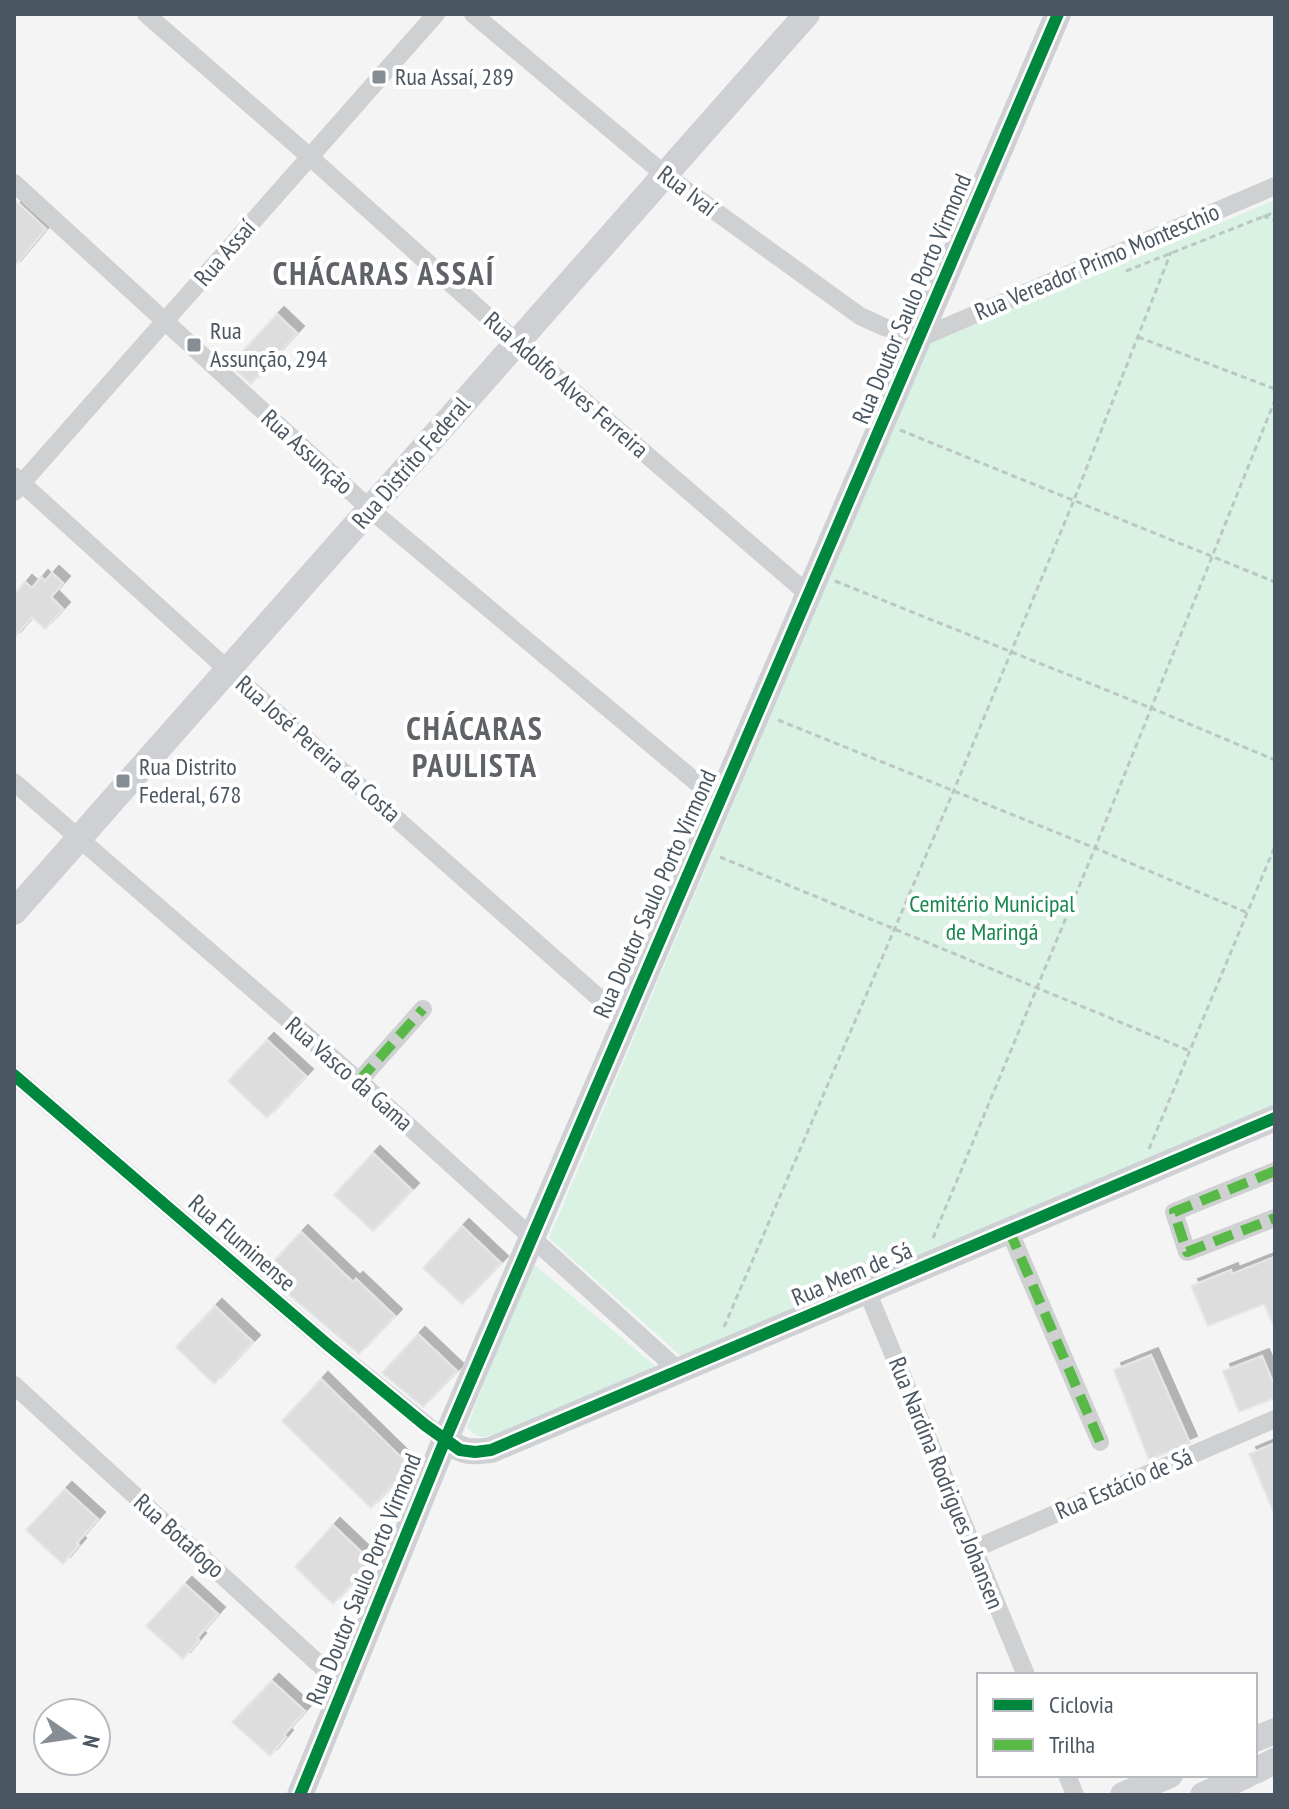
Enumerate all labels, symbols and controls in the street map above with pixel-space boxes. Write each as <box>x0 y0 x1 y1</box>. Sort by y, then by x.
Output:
place label: Rua Assaí, 289 <box>395 61 514 92</box>
marker: Rua Assaí, 289 <box>370 68 388 86</box>
street label: Rua Ivaí <box>651 158 723 223</box>
street label: Rua Doutor Saulo Porto Virmond <box>845 169 978 428</box>
street label: Rua Vereador Primo Monteschio <box>970 196 1224 327</box>
street label: Rua Assaí <box>187 213 262 292</box>
district label: CHÁCARAS ASSAÍ <box>273 252 495 294</box>
street label: Rua Adolfo Alves Ferreira <box>478 305 655 465</box>
place label: Rua Assunção, 294 <box>210 315 328 374</box>
marker: Rua Assunção, 294 <box>185 336 203 354</box>
street label: Rua Distrito Federal <box>345 390 477 535</box>
street label: Rua Assunção <box>255 402 360 501</box>
street label: Rua José Pereira da Costa <box>229 668 407 829</box>
district label: CHÁCARAS PAULISTA <box>406 707 544 786</box>
place label: Rua Distrito Federal, 678 <box>139 751 241 810</box>
street label: Rua Doutor Saulo Porto Virmond <box>586 765 723 1023</box>
marker: Rua Distrito Federal, 678 <box>114 772 132 790</box>
park label: Cemitério Municipal de Maringá <box>909 888 1075 947</box>
street label: Rua Vasco da Gama <box>279 1010 420 1138</box>
street label: Rua Fluminense <box>182 1187 302 1298</box>
street label: Rua Mem de Sá <box>787 1234 917 1313</box>
street label: Rua Nardina Rodrigues Johansen <box>882 1352 1011 1613</box>
street label: Rua Estácio de Sá <box>1051 1441 1197 1526</box>
street label: Rua Doutor Saulo Porto Virmond <box>299 1449 428 1709</box>
street label: Rua Botafogo <box>128 1487 231 1584</box>
legend <box>977 1673 1257 1777</box>
text: Ciclovia <box>1049 1689 1114 1720</box>
north arrow <box>32 1697 112 1777</box>
text: Trilha <box>1049 1729 1095 1760</box>
text: N <box>77 1733 106 1750</box>

